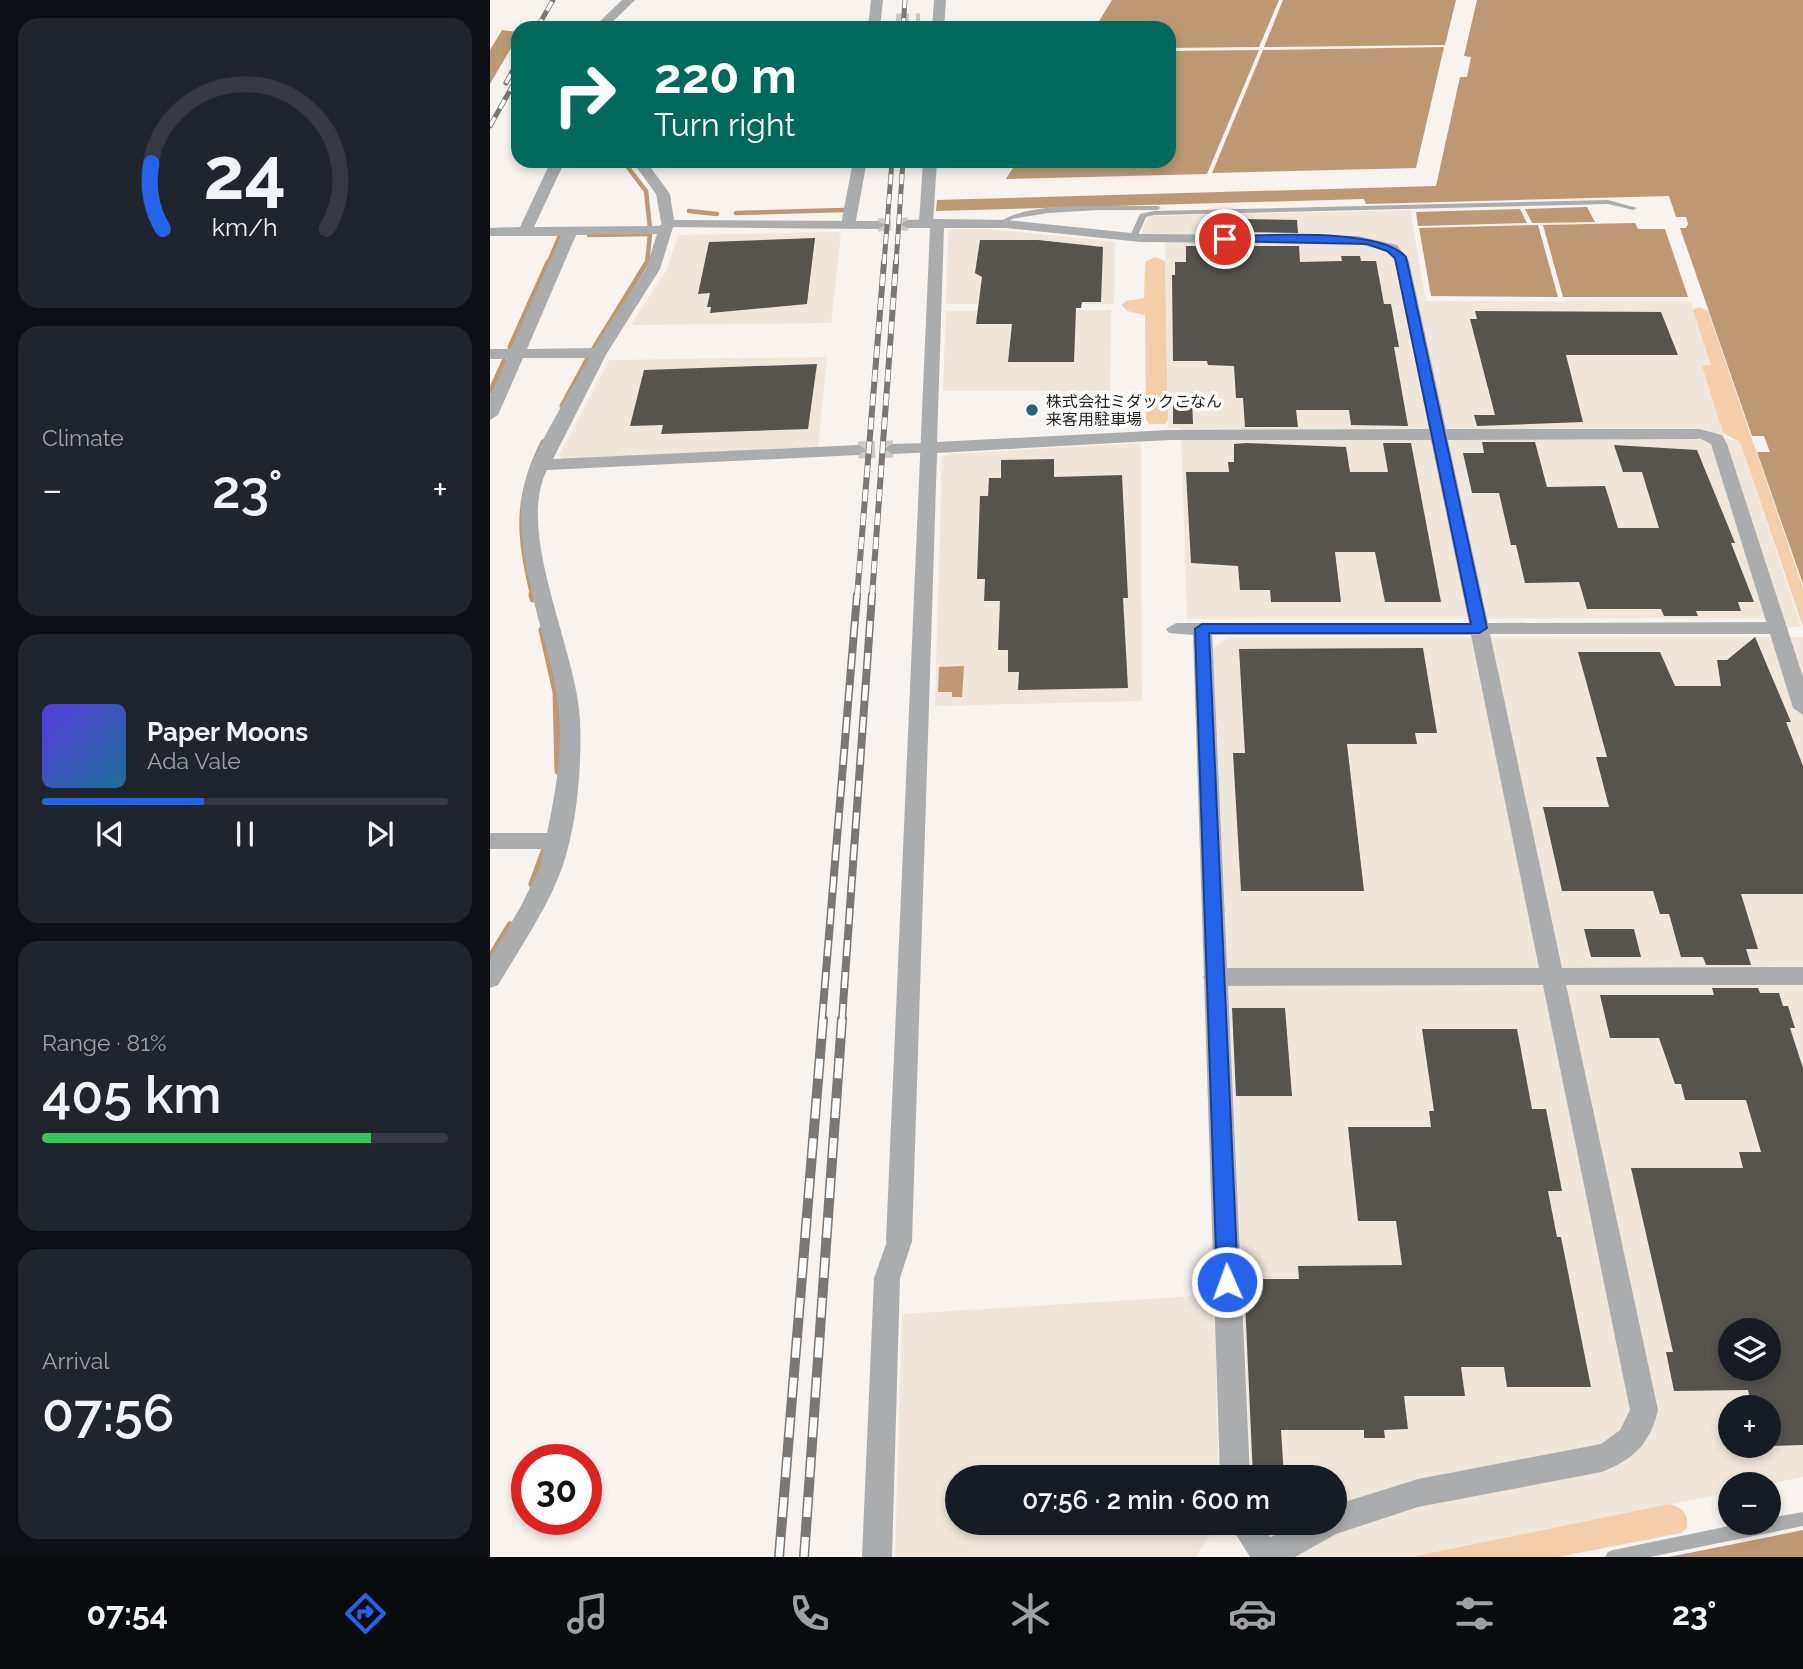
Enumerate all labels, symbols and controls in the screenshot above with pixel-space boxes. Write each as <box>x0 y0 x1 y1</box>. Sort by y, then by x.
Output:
text: 220 m <box>654 47 797 104</box>
icon: right <box>539 49 630 140</box>
text: Turn right <box>654 106 795 143</box>
text: 24 <box>204 131 286 216</box>
pin <box>1195 209 1255 269</box>
text: km/h <box>212 212 278 242</box>
icon: arrive <box>1206 220 1244 258</box>
place label: 株式会社ミダックこなん 来客用駐車場 <box>1046 392 1222 429</box>
marker: 株式会社ミダックこなん 来客用駐車場 <box>1024 402 1040 418</box>
text: Climate <box>42 424 124 451</box>
text: 23° <box>212 459 283 520</box>
text: − <box>42 467 62 512</box>
text: + <box>432 467 448 512</box>
text: Paper Moons <box>147 717 308 747</box>
text: Ada Vale <box>147 747 241 774</box>
icon: previous <box>91 815 129 853</box>
icon: pause <box>226 815 264 853</box>
icon: next <box>361 815 399 853</box>
text: Range · 81% <box>42 1029 166 1056</box>
text: 405 km <box>42 1064 221 1125</box>
position arrow <box>1190 1245 1264 1319</box>
map controls <box>1718 1318 1781 1535</box>
button: layers <box>1718 1318 1781 1381</box>
text: Arrival <box>42 1347 109 1374</box>
text: 07:56 <box>42 1382 174 1443</box>
button: + <box>1718 1395 1781 1458</box>
speed limit sign: 30 <box>511 1444 602 1535</box>
button: − <box>1718 1472 1781 1535</box>
text: 07:56 · 2 min · 600 m <box>1022 1485 1270 1515</box>
icon: directions <box>341 1589 390 1638</box>
icon: music <box>563 1589 612 1638</box>
icon: phone <box>785 1589 834 1638</box>
icon: climate <box>1006 1589 1055 1638</box>
icon: car <box>1228 1589 1277 1638</box>
icon: filters <box>1450 1589 1499 1638</box>
text: 07:54 <box>86 1595 168 1632</box>
text: 23° <box>1672 1595 1716 1632</box>

